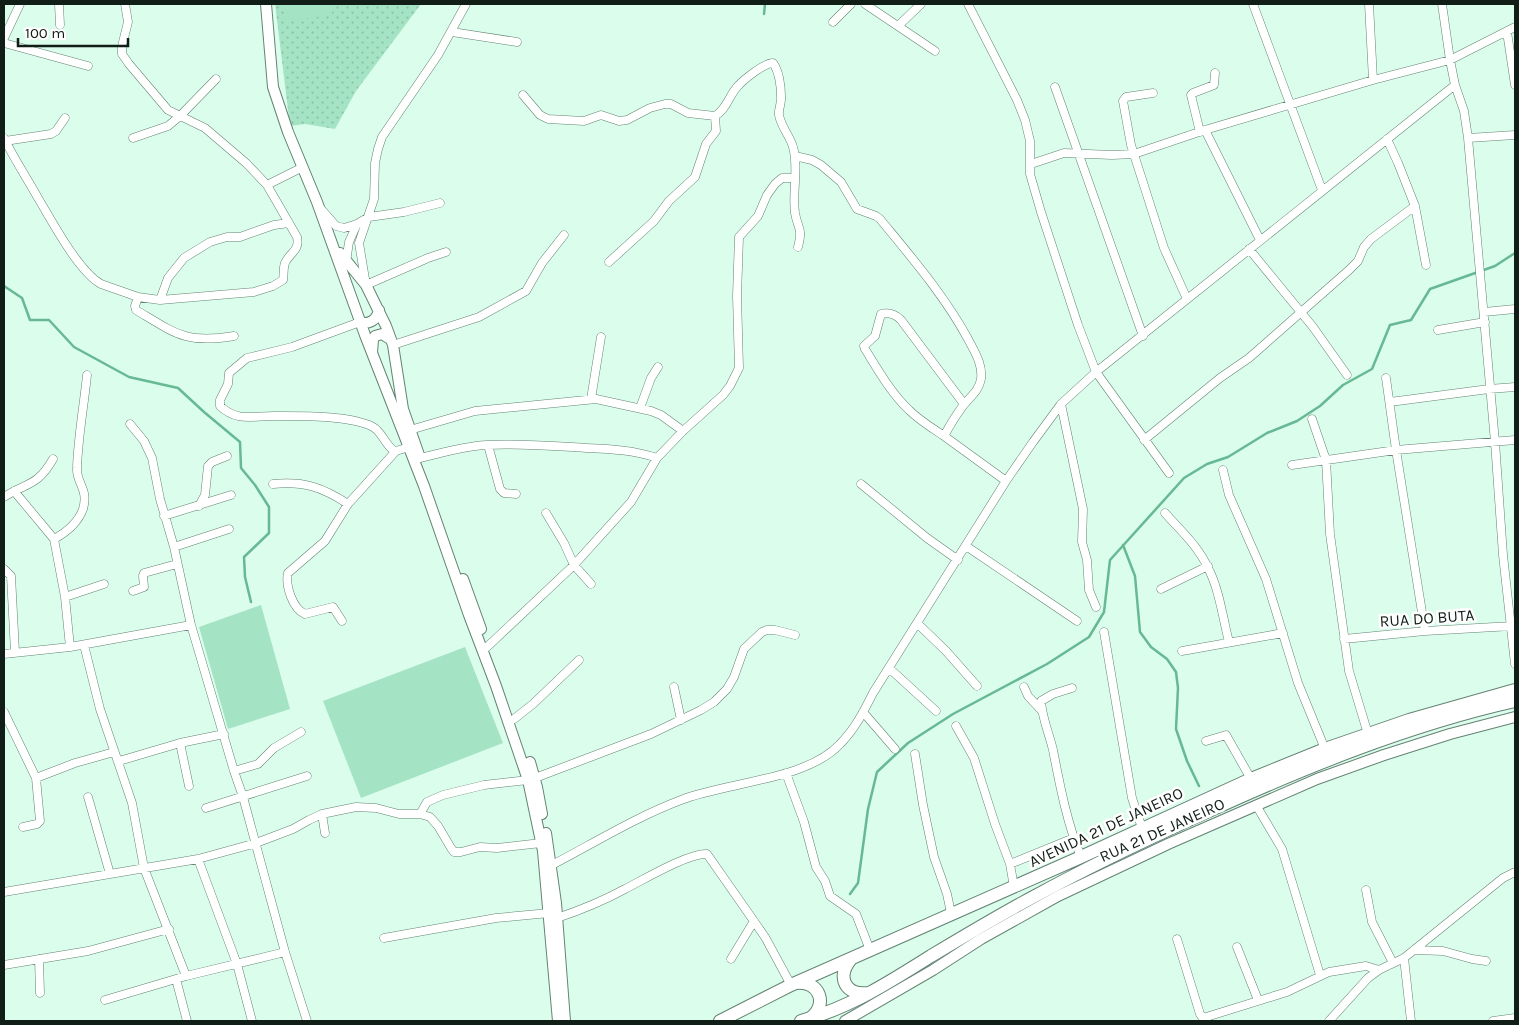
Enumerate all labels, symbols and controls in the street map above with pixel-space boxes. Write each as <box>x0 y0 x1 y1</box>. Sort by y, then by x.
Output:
scale bar <box>18 15 128 47</box>
text: 100 m <box>25 24 65 42</box>
street label: RUA DO BUTA <box>1379 605 1475 631</box>
street label: AVENIDA 21 DE JANEIRO <box>1026 783 1186 871</box>
street label: RUA 21 DE JANEIRO <box>1096 794 1228 866</box>

